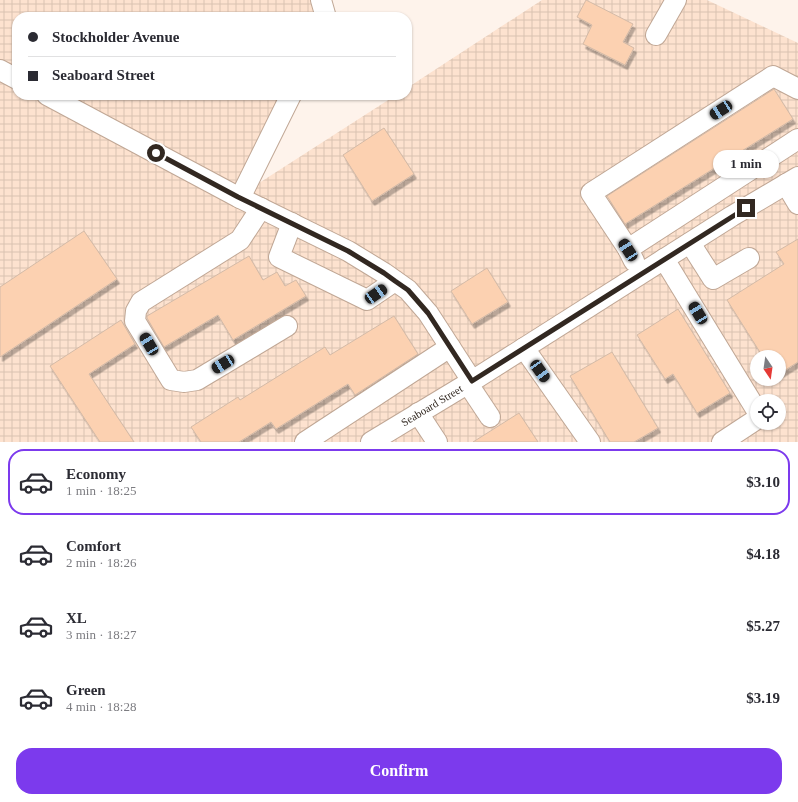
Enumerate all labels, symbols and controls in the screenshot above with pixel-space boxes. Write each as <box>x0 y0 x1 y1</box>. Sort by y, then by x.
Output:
text: Stockholder Avenue <box>52 29 179 45</box>
text: Seaboard Street <box>52 67 155 83</box>
car <box>708 98 734 122</box>
route start <box>147 144 165 162</box>
callout: 1 min <box>713 150 779 178</box>
text: 1 min <box>730 156 762 171</box>
route end <box>737 199 755 217</box>
car <box>616 237 640 263</box>
car <box>363 282 389 306</box>
car <box>687 300 709 326</box>
car <box>138 331 160 357</box>
north arrow <box>750 350 786 386</box>
map controls <box>750 350 786 430</box>
car <box>210 353 236 375</box>
car <box>528 358 552 384</box>
street label: Seaboard Street <box>399 382 465 428</box>
button: locate <box>750 394 786 430</box>
icon: car <box>18 464 54 500</box>
text: Economy <box>66 466 126 482</box>
text: $3.10 <box>746 474 780 490</box>
text: 1 min · 18:25 <box>66 483 136 498</box>
icon: car <box>18 536 54 572</box>
text: Comfort <box>66 538 121 554</box>
text: $4.18 <box>746 546 780 562</box>
text: 2 min · 18:26 <box>66 555 136 570</box>
icon: car <box>18 608 54 644</box>
text: XL <box>66 610 87 626</box>
text: $5.27 <box>746 618 780 634</box>
text: 3 min · 18:27 <box>66 627 136 642</box>
icon: car <box>18 680 54 716</box>
text: Green <box>66 682 106 698</box>
text: $3.19 <box>746 690 780 706</box>
text: 4 min · 18:28 <box>66 699 136 714</box>
button: Confirm <box>16 748 782 794</box>

